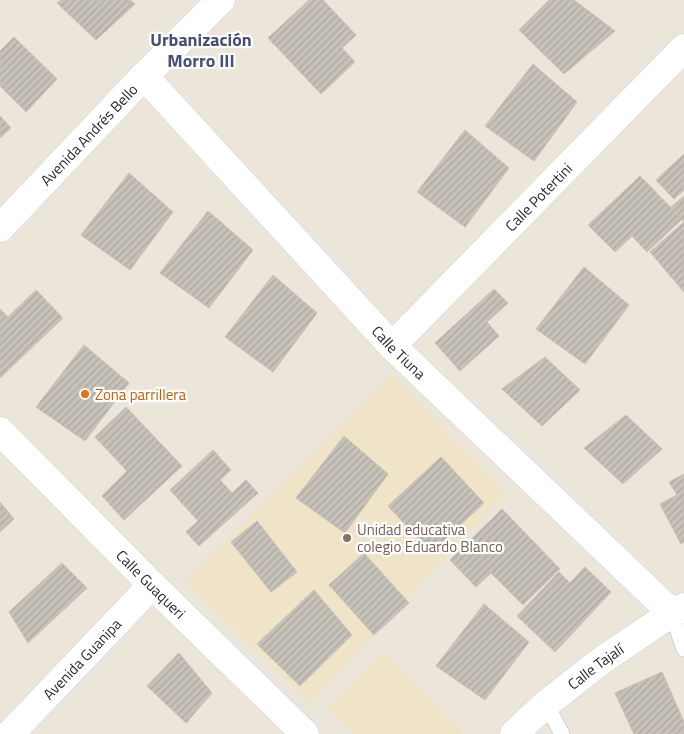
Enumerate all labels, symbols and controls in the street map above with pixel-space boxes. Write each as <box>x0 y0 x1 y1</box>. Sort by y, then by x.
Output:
district label: Urbanización Morro III <box>150 26 252 74</box>
street label: Avenida Andrés Bello <box>35 78 143 191</box>
street label: Calle Potertini <box>499 157 577 236</box>
street label: Calle Tiuna <box>367 320 432 385</box>
place label: Zona parrillera <box>95 383 186 406</box>
marker: Zona parrillera <box>79 388 91 400</box>
place label: Unidad educativa colegio Eduardo Blanco <box>357 518 503 558</box>
marker: Unidad educativa colegio Eduardo Blanco <box>341 532 353 544</box>
street label: Calle Guaqueri <box>111 544 191 624</box>
street label: Avenida Guanipa <box>37 612 127 705</box>
street label: Calle Tajalí <box>562 637 629 695</box>

